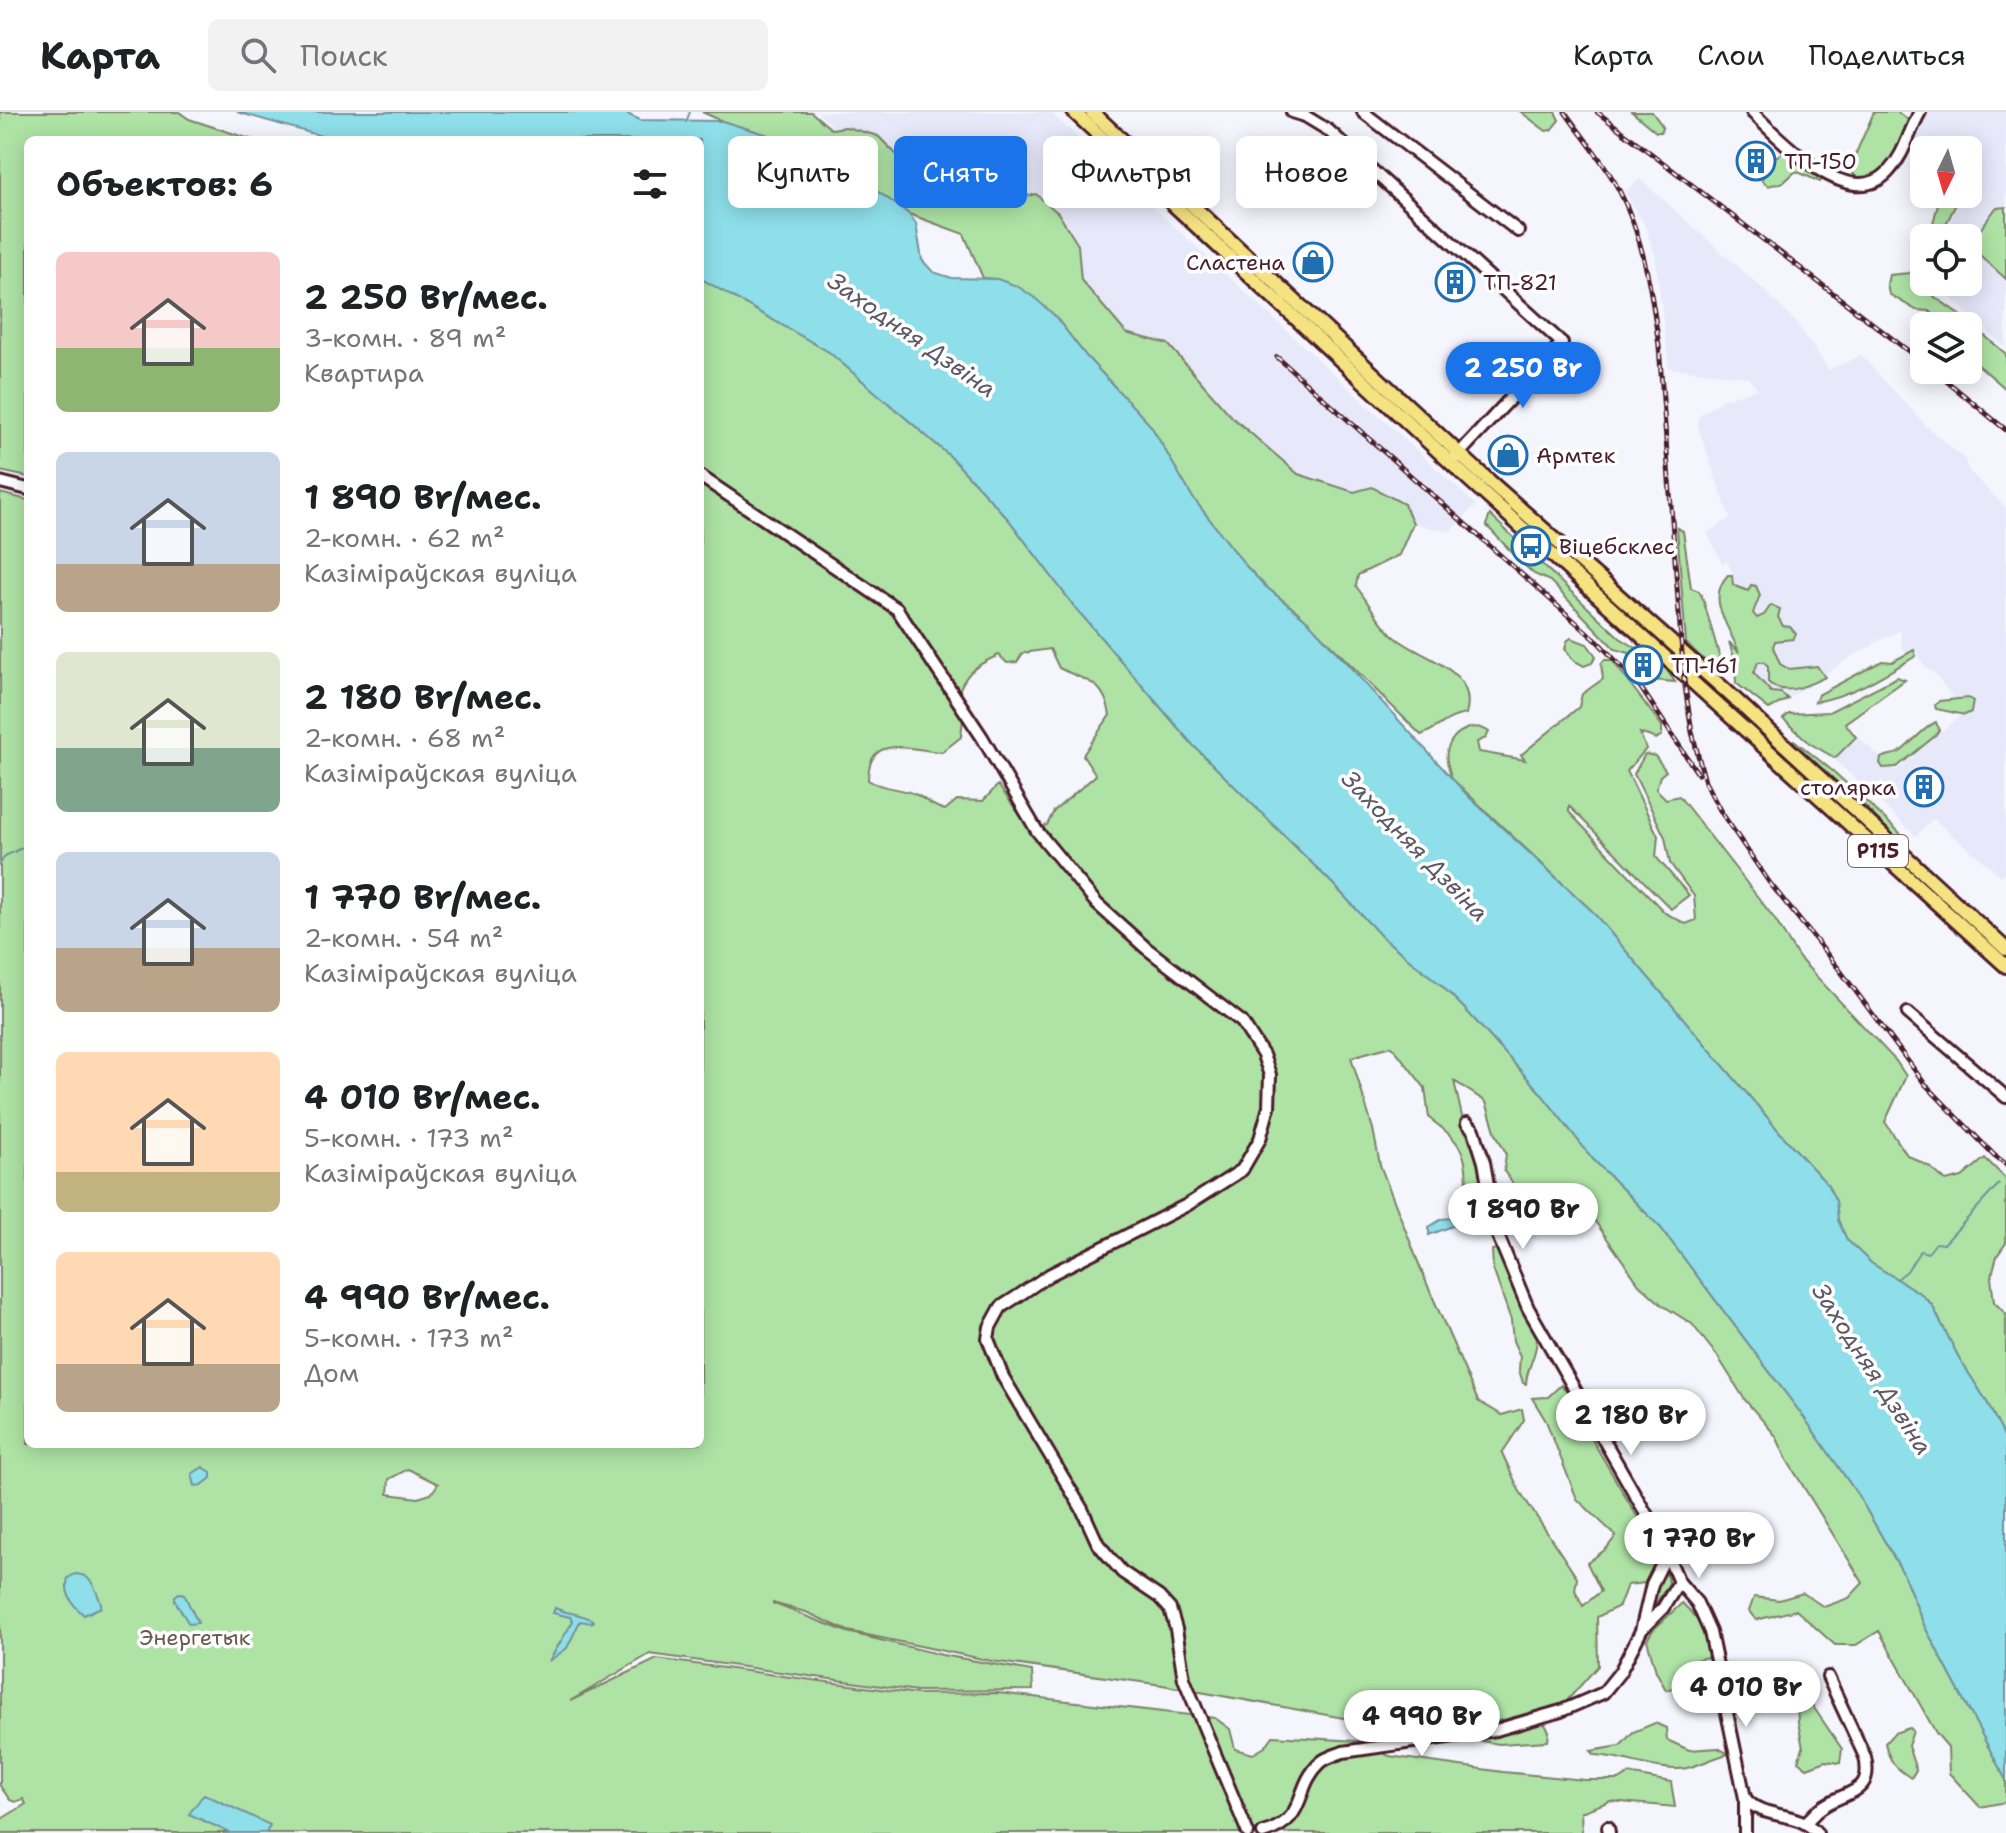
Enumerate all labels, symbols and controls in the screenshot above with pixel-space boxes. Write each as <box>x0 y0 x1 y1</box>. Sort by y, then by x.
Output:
search box <box>208 19 768 91</box>
text: Карта <box>40 30 160 81</box>
icon: search <box>236 33 280 77</box>
text: Поиск <box>300 35 388 76</box>
text: Карта <box>1573 36 1653 74</box>
text: Слои <box>1697 36 1764 74</box>
text: Поделиться <box>1808 36 1966 74</box>
chip: Купить <box>728 136 878 208</box>
chip: Снять <box>894 136 1027 208</box>
chip: Фильтры <box>1043 136 1220 208</box>
chip: Новое <box>1236 136 1377 208</box>
north arrow <box>1910 136 1982 208</box>
map controls <box>1910 136 1982 384</box>
building icon: ТП-150 <box>1735 140 1777 182</box>
place label: ТП-150 <box>1784 147 1857 176</box>
text: Объектов: 6 <box>56 161 273 207</box>
icon: filters <box>628 162 672 206</box>
button: locate <box>1910 224 1982 296</box>
shop icon: Сластена <box>1292 241 1334 283</box>
place label: Сластена <box>1186 248 1285 277</box>
building icon: ТП-821 <box>1434 261 1476 303</box>
water label: Заходняя Дзвіна <box>821 265 1003 405</box>
place label: ТП-821 <box>1483 268 1557 297</box>
text: 2 250 Br/мес. <box>304 274 548 320</box>
icon: home <box>120 284 216 380</box>
button: layers <box>1910 312 1982 384</box>
text: 3-комн. · 89 m² <box>304 320 507 355</box>
pin: 2 250 Br <box>1440 342 1606 410</box>
text: 2 250 Br <box>1464 350 1582 385</box>
text: Квартира <box>304 355 424 390</box>
shop icon: Армтек <box>1487 434 1529 476</box>
place label: Армтек <box>1536 441 1616 470</box>
text: 1 890 Br/мес. <box>304 474 542 520</box>
icon: home <box>120 484 216 580</box>
text: 2-комн. · 62 m² <box>304 520 505 555</box>
bus stop icon: Віцебсклес <box>1510 525 1552 567</box>
place label: Віцебсклес <box>1559 532 1675 561</box>
text: Казіміраўская вуліца <box>304 555 577 590</box>
building icon: ТП-161 <box>1622 644 1664 686</box>
place label: ТП-161 <box>1671 651 1738 680</box>
text: 2 180 Br/мес. <box>304 674 542 720</box>
icon: home <box>120 684 216 780</box>
text: 2-комн. · 68 m² <box>304 720 505 755</box>
text: Казіміраўская вуліца <box>304 755 577 790</box>
water label: Заходняя Дзвіна <box>1334 763 1496 929</box>
building icon: столярка <box>1903 766 1945 808</box>
place label: столярка <box>1800 773 1896 802</box>
road number: Р115 <box>1848 835 1908 867</box>
text: 1 770 Br/мес. <box>304 874 541 920</box>
icon: home <box>120 884 216 980</box>
text: 2-комн. · 54 m² <box>304 920 504 955</box>
text: Казіміраўская вуліца <box>304 955 577 990</box>
text: 4 010 Br/мес. <box>304 1074 540 1120</box>
icon: home <box>120 1084 216 1180</box>
text: 5-комн. · 173 m² <box>304 1120 514 1155</box>
text: Казіміраўская вуліца <box>304 1155 577 1190</box>
pin: 1 890 Br <box>1440 1183 1606 1251</box>
text: 1 890 Br <box>1466 1191 1580 1226</box>
text: 4 990 Br/мес. <box>304 1274 550 1320</box>
water label: Заходняя Дзвіна <box>1804 1277 1940 1461</box>
icon: home <box>120 1284 216 1380</box>
text: 5-комн. · 173 m² <box>304 1320 514 1355</box>
text: Дом <box>304 1355 359 1390</box>
pin: 2 180 Br <box>1548 1389 1714 1457</box>
text: 2 180 Br <box>1574 1397 1688 1432</box>
pin: 1 770 Br <box>1616 1512 1782 1580</box>
text: 1 770 Br <box>1642 1520 1756 1555</box>
park label: Энергетык <box>139 1623 251 1652</box>
pin: 4 010 Br <box>1663 1661 1829 1729</box>
text: 4 010 Br <box>1690 1669 1802 1704</box>
pin: 4 990 Br <box>1339 1690 1505 1758</box>
text: 4 990 Br <box>1362 1698 1482 1733</box>

